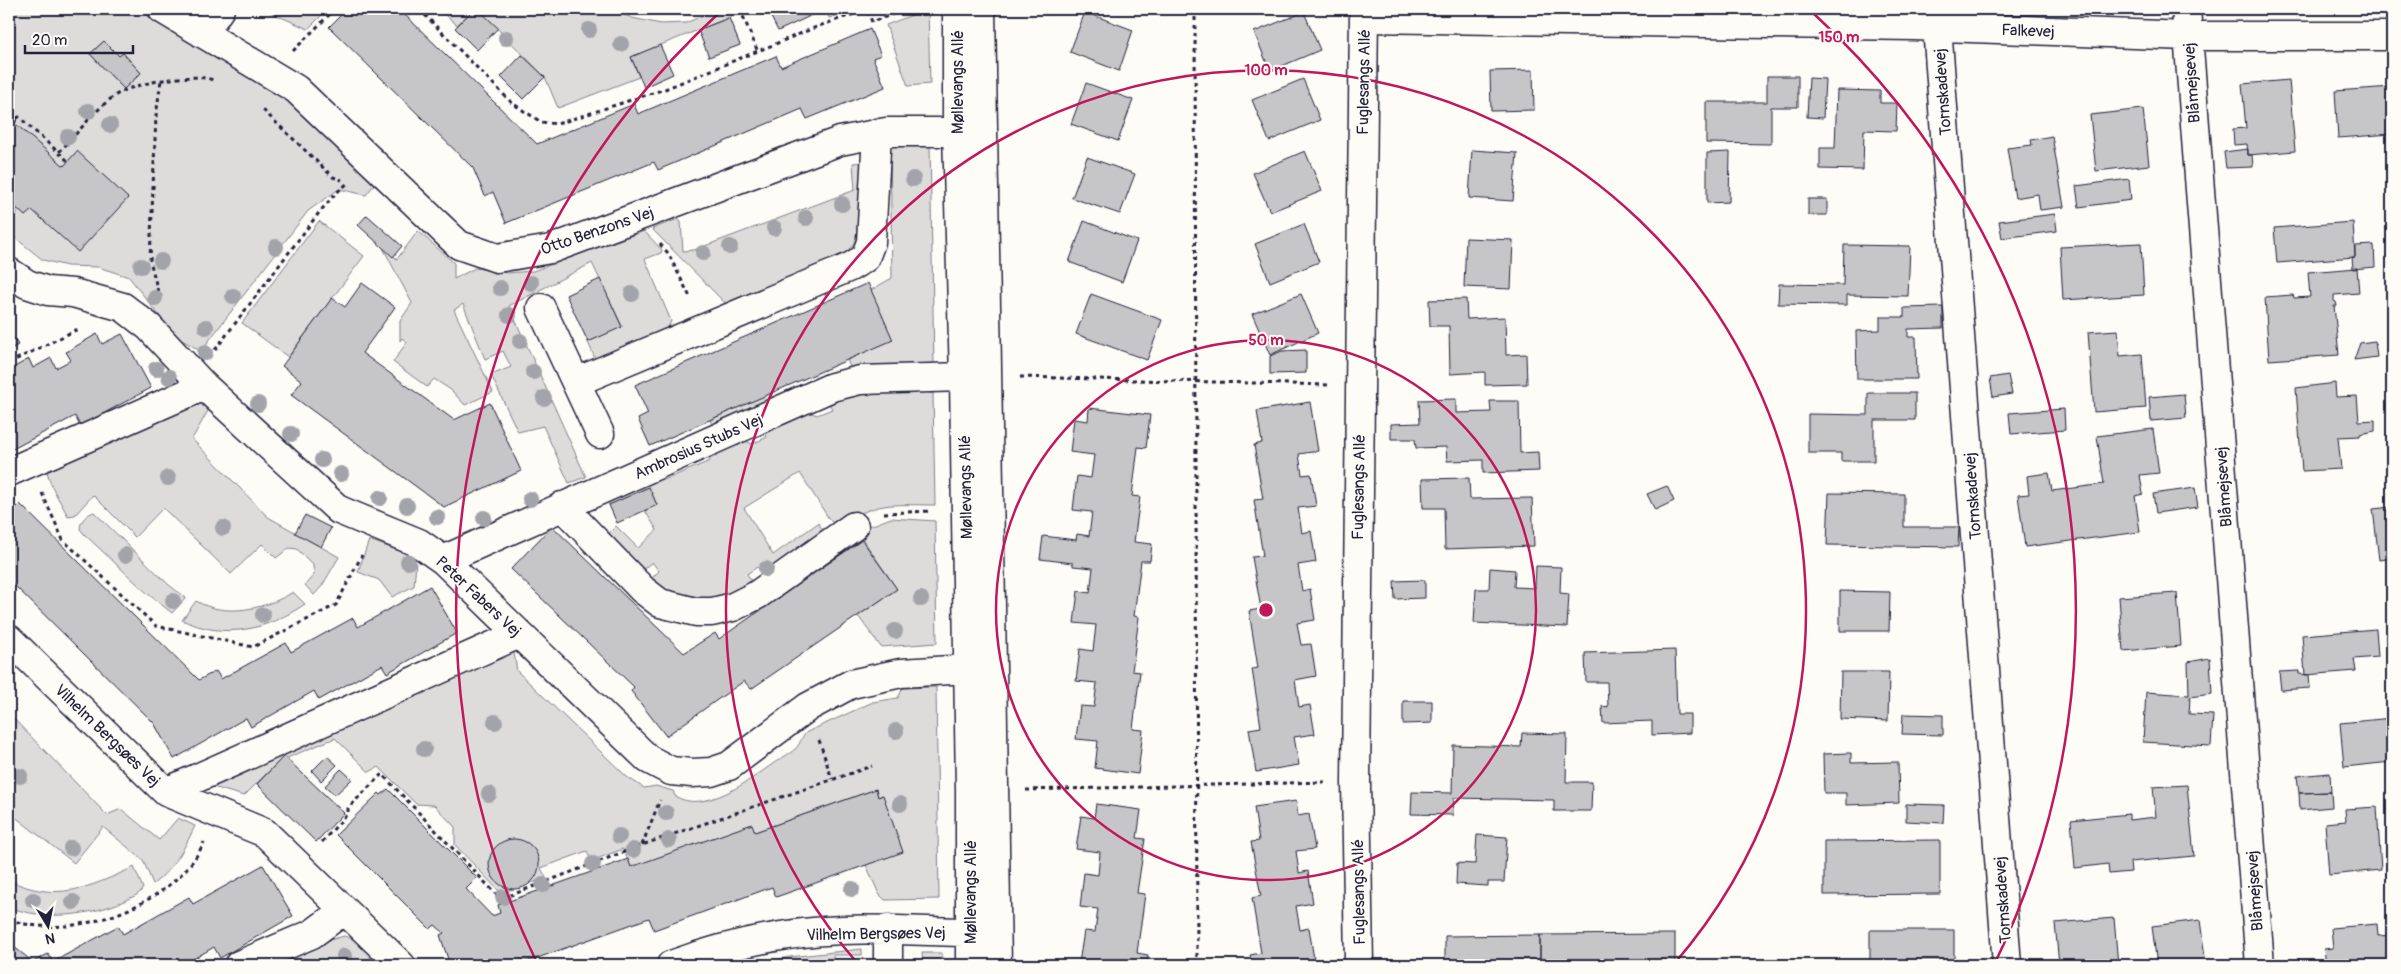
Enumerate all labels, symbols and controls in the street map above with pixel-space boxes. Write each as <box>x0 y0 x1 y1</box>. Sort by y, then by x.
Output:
street label: Falkevej <box>2001 20 2055 42</box>
scale bar <box>25 22 132 54</box>
text: 150 m <box>1819 28 1859 47</box>
street label: Fuglesangs Allé <box>1353 29 1375 135</box>
street label: Møllevangs Allé <box>948 30 968 134</box>
text: 20 m <box>32 31 67 50</box>
street label: Blåmejsevej <box>2179 42 2205 124</box>
street label: Tornskadevej <box>1930 48 1956 136</box>
text: 100 m <box>1245 61 1287 80</box>
street label: Otto Benzons Vej <box>538 202 656 260</box>
text: 50 m <box>1249 331 1283 350</box>
street label: Ambrosius Stubs Vej <box>631 410 766 484</box>
street label: Fuglesangs Allé <box>1348 434 1370 540</box>
street label: Møllevangs Allé <box>955 435 977 539</box>
street label: Blåmejsevej <box>2211 446 2237 528</box>
street label: Tornskadevej <box>1960 452 1986 540</box>
street label: Peter Fabers Vej <box>431 552 525 641</box>
centre of rings <box>1257 601 1275 619</box>
street label: Vilhelm Bergsøes Vej <box>50 680 164 791</box>
street label: Fuglesangs Allé <box>1348 839 1370 945</box>
street label: Møllevangs Allé <box>961 840 981 944</box>
street label: Blåmejsevej <box>2242 850 2268 932</box>
street label: Tornskadevej <box>1990 856 2016 944</box>
north arrow <box>22 902 72 952</box>
street label: Vilhelm Bergsøes Vej <box>806 923 946 945</box>
text: N <box>44 929 56 948</box>

